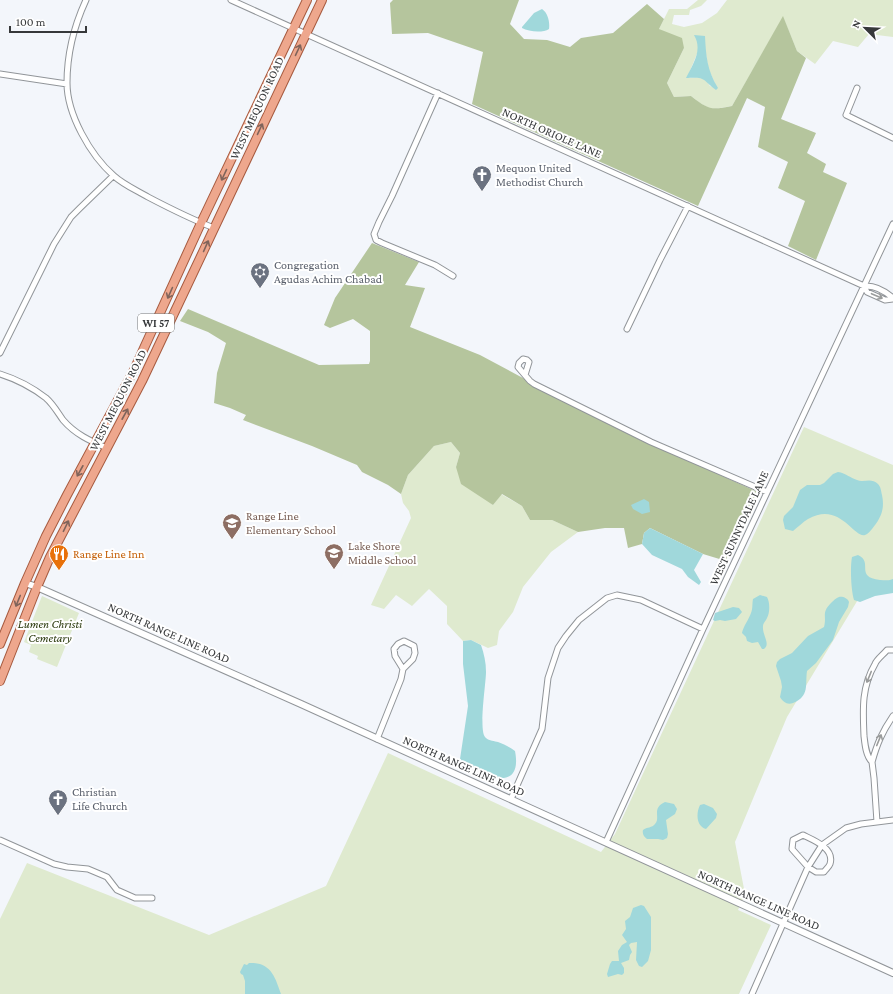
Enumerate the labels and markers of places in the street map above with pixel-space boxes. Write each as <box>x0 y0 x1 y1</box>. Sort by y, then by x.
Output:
place label: Mequon United Methodist Church <box>496 161 584 189</box>
church icon: Mequon United Methodist Church <box>471 164 493 192</box>
place label: Congregation Agudas Achim Chabad <box>274 258 383 286</box>
synagogue icon: Congregation Agudas Achim Chabad <box>249 261 271 289</box>
place label: Range Line Elementary School <box>246 509 336 537</box>
school or university icon: Range Line Elementary School <box>221 512 243 540</box>
place label: Lake Shore Middle School <box>348 539 416 567</box>
school or university icon: Lake Shore Middle School <box>323 542 345 570</box>
restaurant icon: Range Line Inn <box>48 543 70 571</box>
place label: Range Line Inn <box>73 547 145 561</box>
place label: Christian Life Church <box>72 785 128 813</box>
church icon: Christian Life Church <box>47 788 69 816</box>

